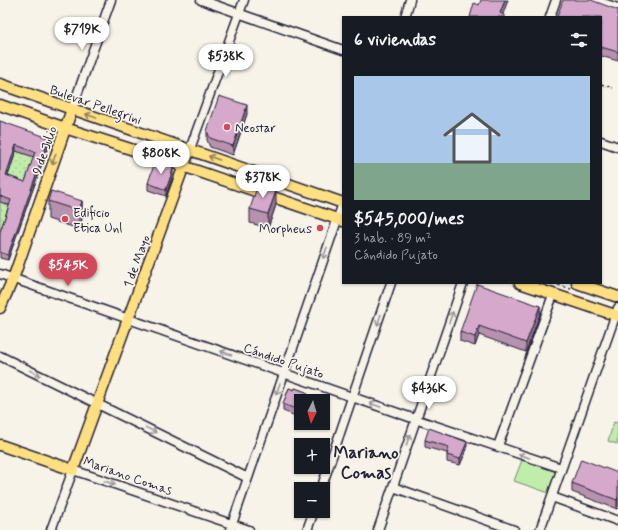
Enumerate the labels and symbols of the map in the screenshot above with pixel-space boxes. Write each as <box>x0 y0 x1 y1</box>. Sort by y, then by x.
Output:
pin: $719K <box>54 17 110 51</box>
pin: $538K <box>198 44 254 78</box>
street label: Bulevar Pellegrini <box>47 82 144 131</box>
one-way arrow <box>85 112 97 120</box>
place label: Neostar <box>235 120 277 137</box>
marker: Neostar <box>222 122 232 132</box>
street label: 9 de Julio <box>29 124 62 177</box>
pin: $808K <box>133 141 189 175</box>
one-way arrow <box>50 153 58 165</box>
one-way arrow <box>207 154 220 161</box>
pin: $378K <box>235 165 291 199</box>
place label: Edificio Etica Unl <box>73 205 122 237</box>
marker: Edificio Etica Unl <box>60 214 70 224</box>
place label: Morpheus <box>259 221 312 238</box>
marker: Morpheus <box>315 223 325 233</box>
street label: 1 de Mayo <box>120 233 155 290</box>
one-way arrow <box>321 247 328 260</box>
pin: $545K <box>40 253 96 287</box>
one-way arrow <box>448 312 456 324</box>
one-way arrow <box>374 314 382 326</box>
street label: Cándido Pujato <box>241 340 326 383</box>
one-way arrow <box>220 348 232 356</box>
one-way arrow <box>29 370 41 377</box>
pin: $436K <box>401 376 457 410</box>
one-way arrow <box>274 383 281 396</box>
north arrow <box>294 394 330 430</box>
one-way arrow <box>369 400 381 408</box>
one-way arrow <box>145 427 157 435</box>
one-way arrow <box>405 434 413 446</box>
district label: Mariano Comas <box>334 442 398 484</box>
one-way arrow <box>519 451 531 459</box>
street label: Mariano Comas <box>81 453 174 500</box>
one-way arrow <box>104 479 116 487</box>

